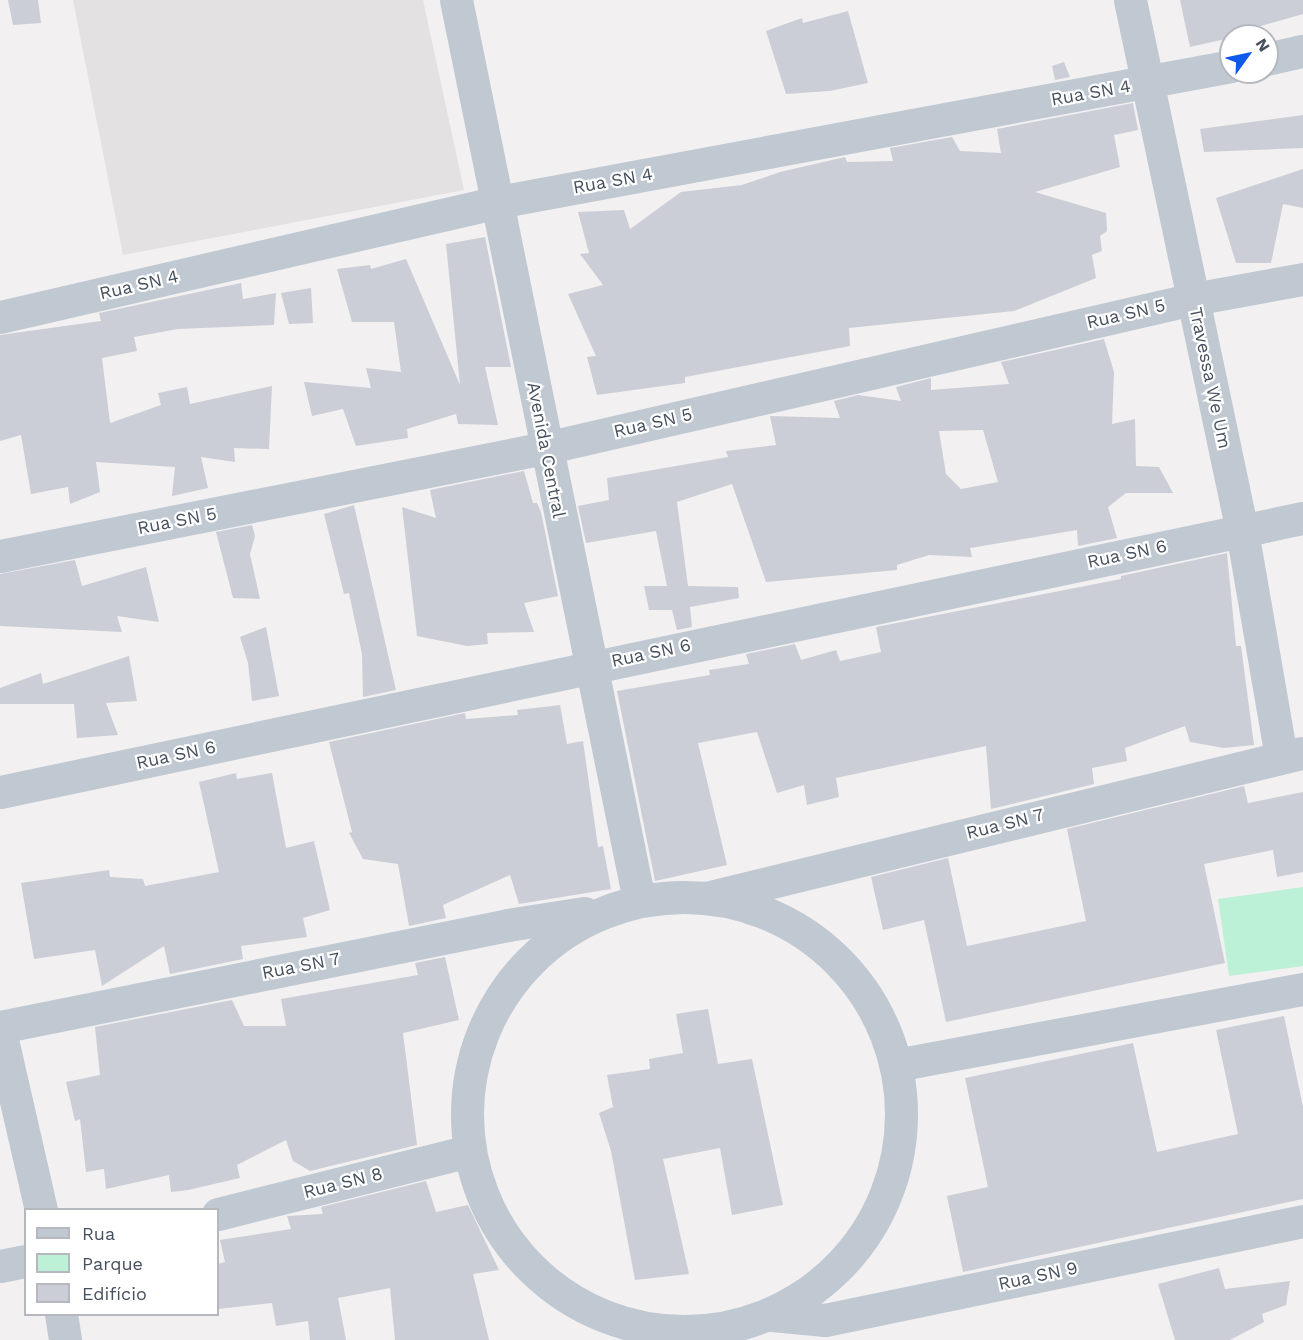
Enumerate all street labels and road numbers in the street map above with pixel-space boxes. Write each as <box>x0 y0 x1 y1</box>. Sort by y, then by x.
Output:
street label: Rua SN 4 <box>1049 75 1133 111</box>
street label: Rua SN 4 <box>571 163 655 199</box>
street label: Rua SN 4 <box>97 265 181 305</box>
street label: Rua SN 5 <box>1084 294 1168 334</box>
street label: Travessa We Um <box>1184 305 1236 451</box>
street label: Avenida Central <box>522 380 570 520</box>
street label: Rua SN 5 <box>611 403 695 443</box>
street label: Rua SN 5 <box>135 503 219 539</box>
street label: Rua SN 6 <box>1085 535 1169 573</box>
street label: Rua SN 6 <box>609 634 693 672</box>
street label: Rua SN 6 <box>134 736 218 774</box>
street label: Rua SN 7 <box>963 804 1047 844</box>
street label: Rua SN 7 <box>260 948 342 984</box>
street label: Rua SN 8 <box>301 1163 385 1203</box>
street label: Rua SN 9 <box>996 1257 1080 1295</box>

